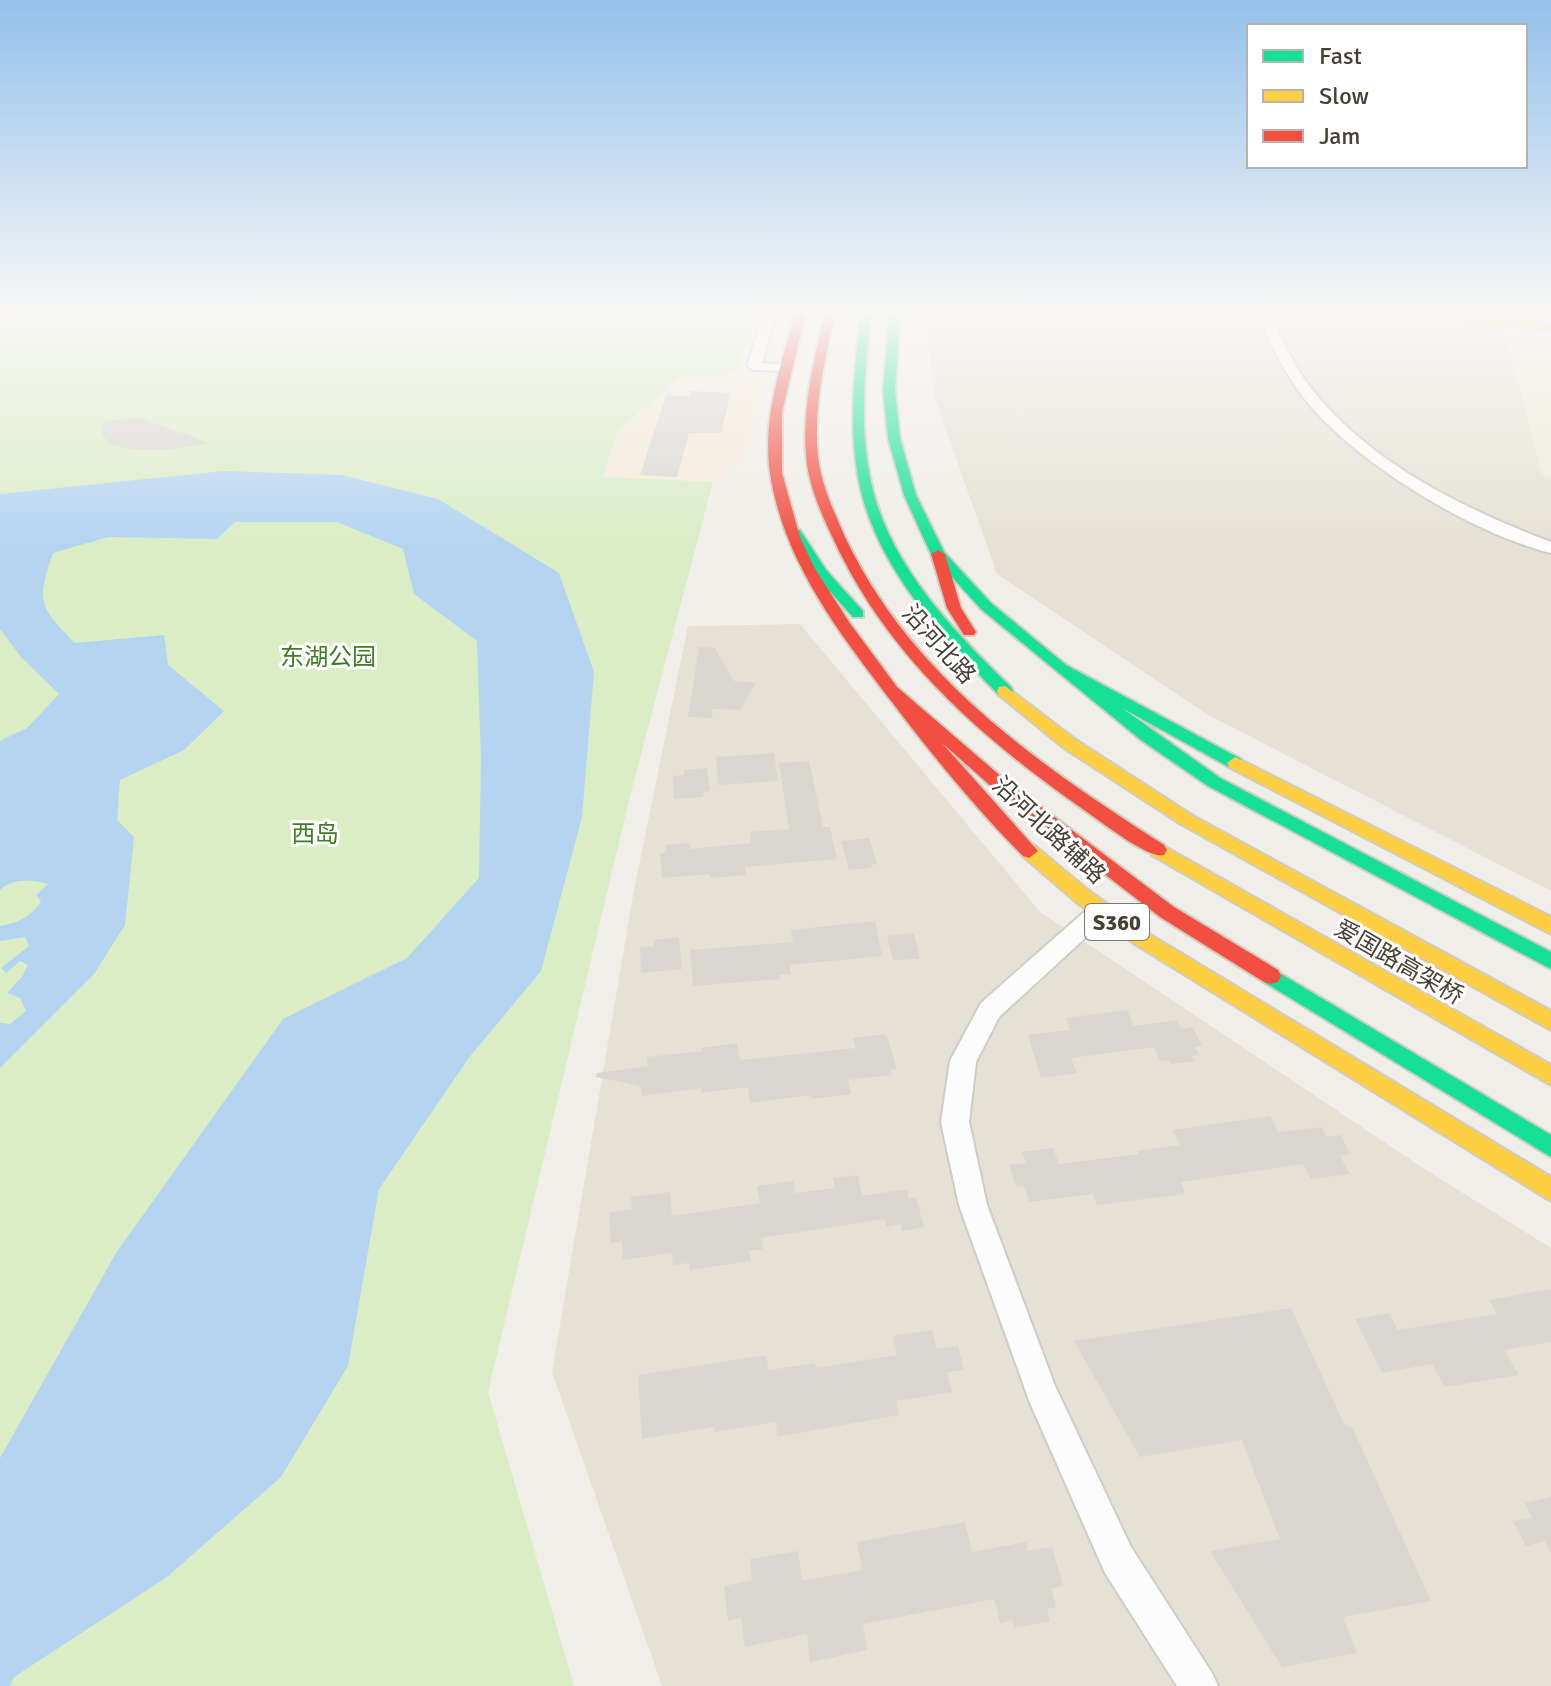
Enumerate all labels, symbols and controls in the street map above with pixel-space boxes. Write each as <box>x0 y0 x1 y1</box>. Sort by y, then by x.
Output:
legend <box>1247 24 1527 168</box>
text: Fast <box>1319 41 1362 71</box>
text: Slow <box>1319 81 1369 111</box>
text: Jam <box>1319 121 1360 151</box>
street label: 沿河北路 <box>896 598 982 690</box>
park label: 东湖公园 <box>280 642 376 672</box>
street label: 沿河北路辅路 <box>986 770 1112 890</box>
park label: 西岛 <box>291 819 339 849</box>
road number: S360 <box>1085 904 1149 940</box>
street label: 爱国路高架桥 <box>1329 913 1469 1011</box>

